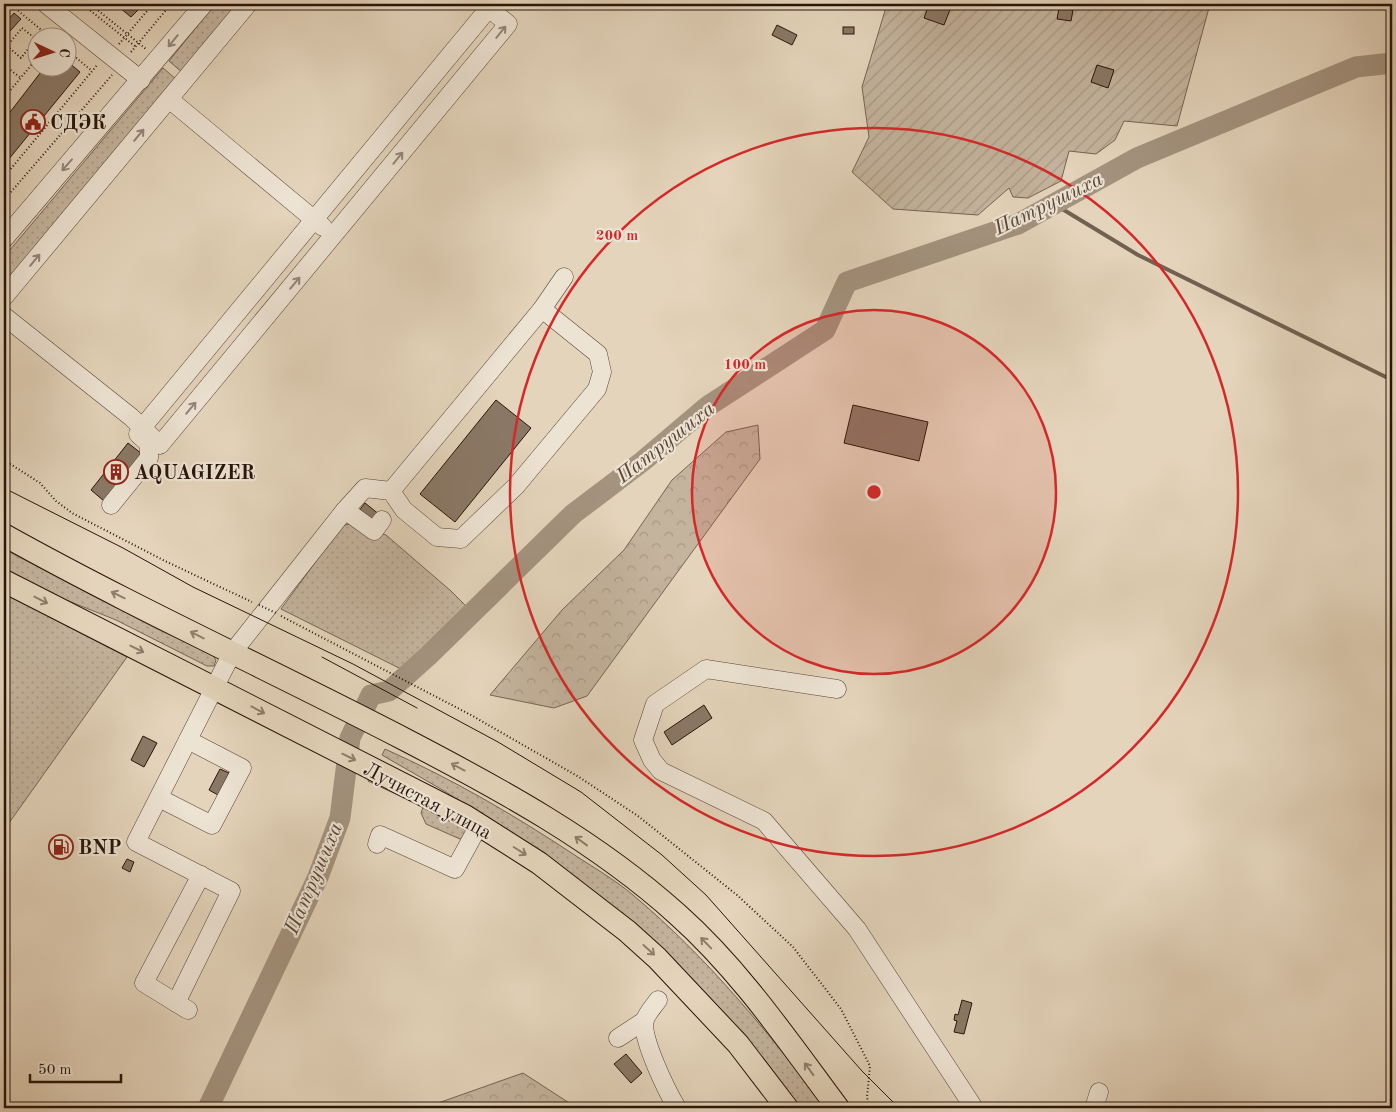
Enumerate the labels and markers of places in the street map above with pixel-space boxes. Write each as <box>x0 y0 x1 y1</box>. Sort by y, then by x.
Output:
public building icon: СДЭК <box>20 109 46 135</box>
place label: СДЭК <box>50 114 106 134</box>
building icon: AQUAGIZER <box>103 459 129 485</box>
place label: AQUAGIZER <box>134 464 255 484</box>
centre of rings <box>865 483 883 501</box>
fuel station icon: BNP <box>48 834 74 860</box>
place label: BNP <box>78 839 122 859</box>

